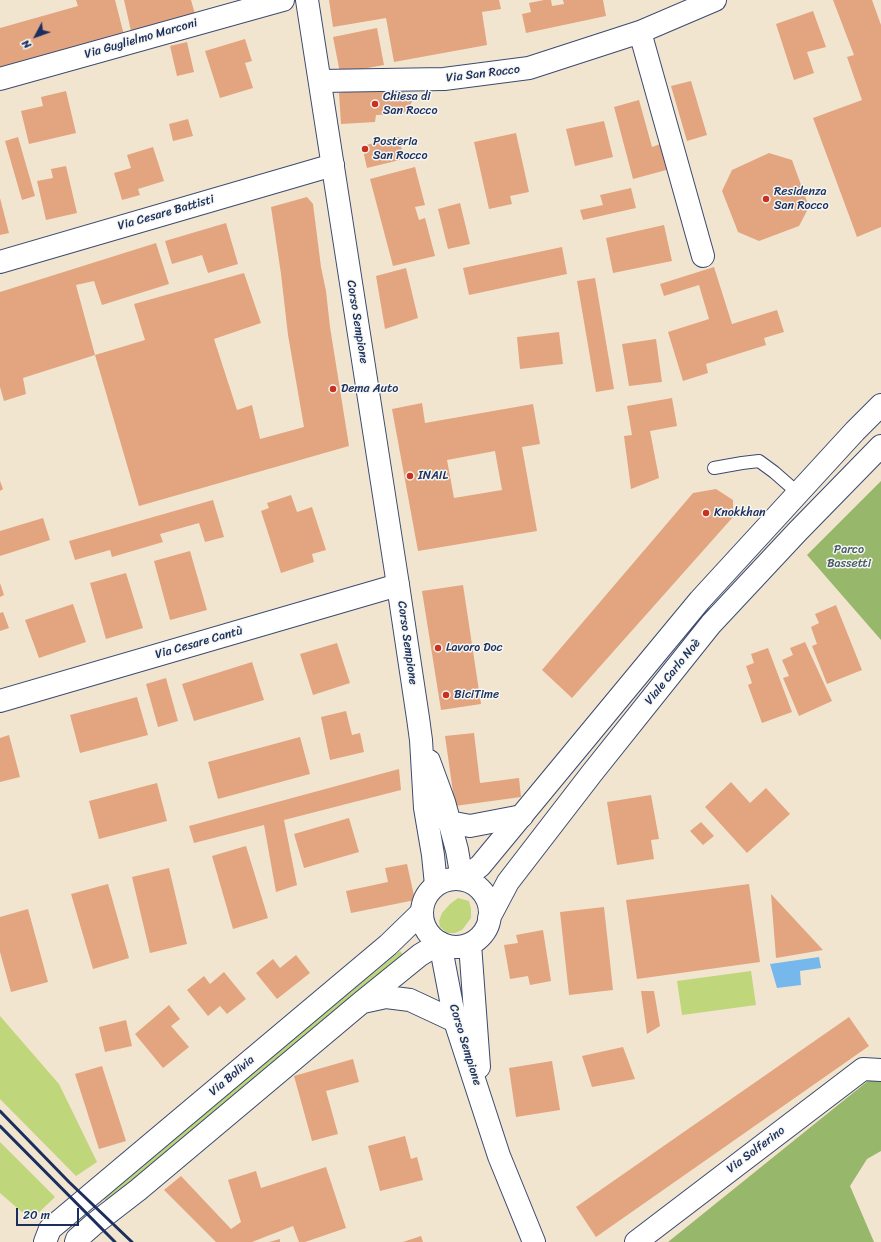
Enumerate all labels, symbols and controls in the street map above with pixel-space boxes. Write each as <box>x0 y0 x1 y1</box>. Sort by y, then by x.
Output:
north arrow <box>16 16 56 56</box>
street label: Via Guglielmo Marconi <box>83 16 199 62</box>
text: N <box>17 35 36 53</box>
street label: Via San Rocco <box>445 62 521 86</box>
place label: Chiesa di San Rocco <box>383 90 438 118</box>
marker: Chiesa di San Rocco <box>370 99 380 109</box>
place label: Posteria San Rocco <box>373 135 428 163</box>
marker: Posteria San Rocco <box>360 144 370 154</box>
place label: Residenza San Rocco <box>774 185 829 213</box>
street label: Via Cesare Battisti <box>116 192 216 234</box>
marker: Residenza San Rocco <box>761 194 771 204</box>
street label: Corso Sempione <box>343 279 371 365</box>
place label: Dema Auto <box>341 382 398 396</box>
marker: Dema Auto <box>328 384 338 394</box>
place label: INAIL <box>418 469 448 483</box>
marker: INAIL <box>405 471 415 481</box>
place label: Knokkhan <box>714 506 765 520</box>
marker: Knokkhan <box>701 508 711 518</box>
park label: Parco Bassetti <box>827 543 871 571</box>
street label: Corso Sempione <box>394 600 420 686</box>
street label: Via Cesare Cantù <box>154 624 244 662</box>
street label: Viale Carlo Noè <box>642 636 704 708</box>
place label: Lavoro Doc <box>446 641 502 655</box>
marker: Lavoro Doc <box>433 643 443 653</box>
place label: BiciTime <box>454 688 499 702</box>
marker: BiciTime <box>441 690 451 700</box>
street label: Corso Sempione <box>446 1003 484 1087</box>
street label: Via Bolivia <box>206 1053 258 1099</box>
street label: Via Solferino <box>724 1124 788 1176</box>
scale bar <box>18 1200 81 1226</box>
text: 20 m <box>23 1204 50 1226</box>

